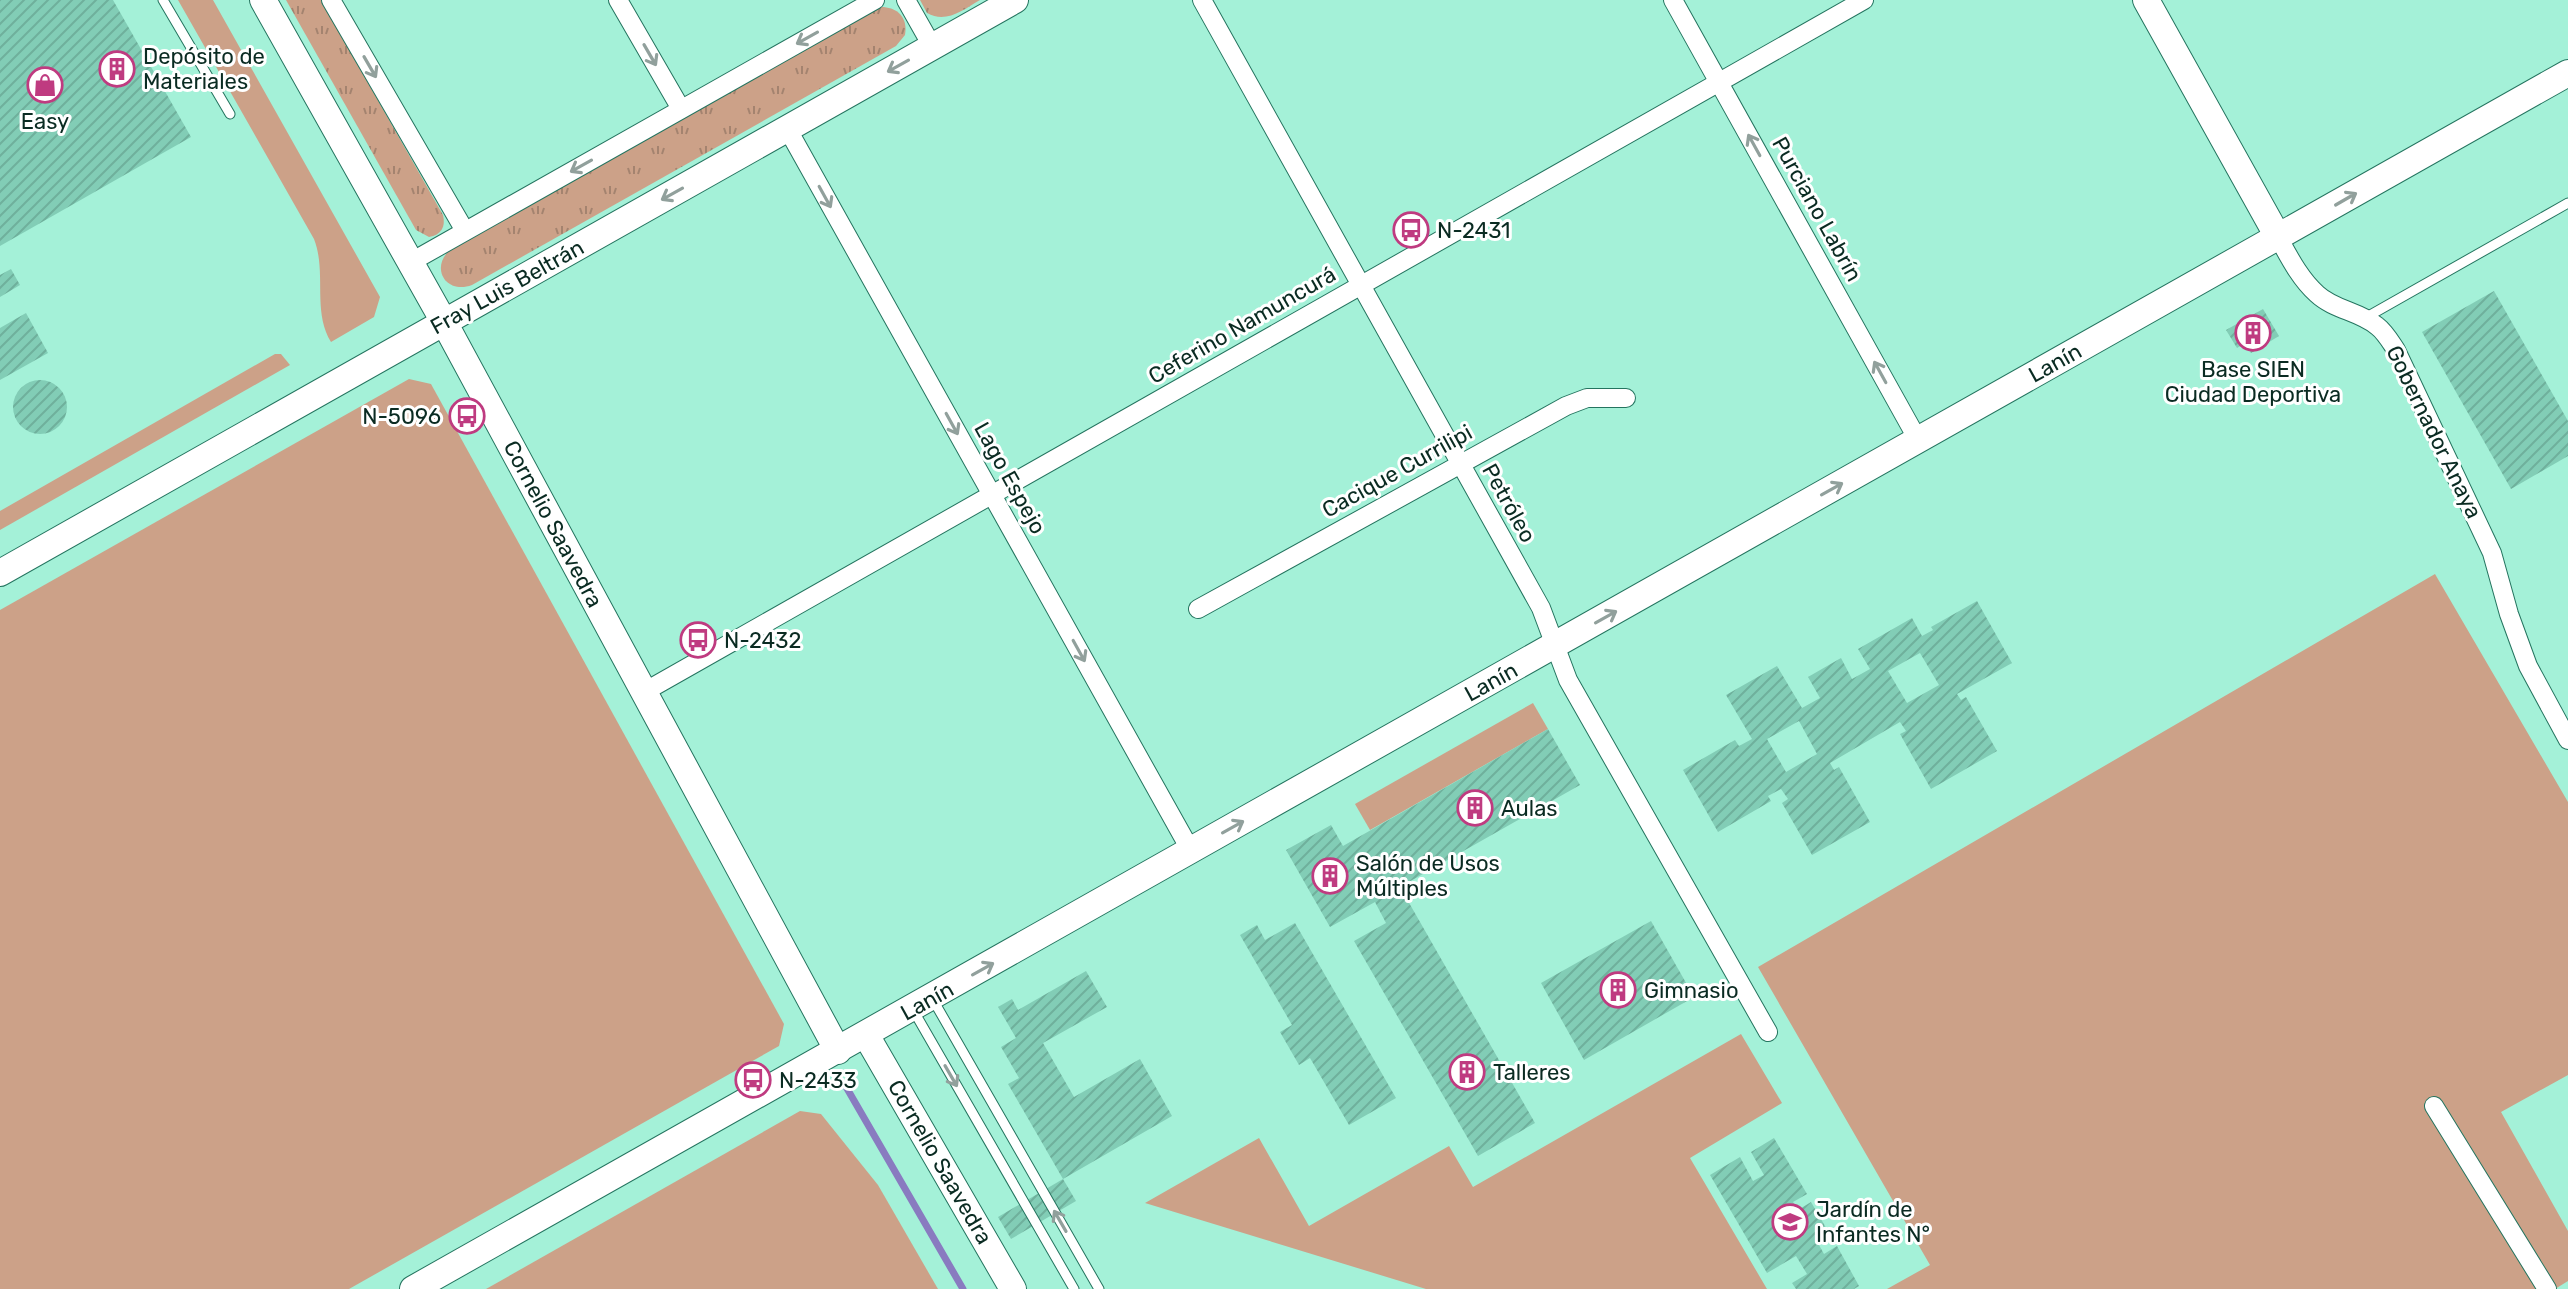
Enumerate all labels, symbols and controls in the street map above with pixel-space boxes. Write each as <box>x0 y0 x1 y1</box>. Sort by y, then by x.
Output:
one-way arrow <box>796 30 819 46</box>
one-way arrow <box>643 42 658 66</box>
place label: Depósito de Materiales <box>143 43 265 95</box>
building icon: Depósito de Materiales <box>98 50 136 88</box>
one-way arrow <box>363 55 378 79</box>
one-way arrow <box>887 58 910 74</box>
shop icon: Easy <box>26 66 64 104</box>
place label: Easy <box>21 108 69 135</box>
street label: Purciano Labrín <box>1766 132 1868 286</box>
one-way arrow <box>1746 134 1762 157</box>
one-way arrow <box>570 158 593 174</box>
one-way arrow <box>818 184 833 208</box>
one-way arrow <box>660 187 684 202</box>
one-way arrow <box>2334 191 2357 207</box>
bus stop icon: N-2431 <box>1392 211 1430 249</box>
place label: N-2431 <box>1437 217 1511 244</box>
street label: Fray Luis Beltrán <box>425 234 589 340</box>
street label: Ceferino Namuncurá <box>1144 260 1340 390</box>
building icon: Base SIEN Ciudad Deportiva <box>2234 314 2272 352</box>
street label: Lanín <box>2024 337 2086 389</box>
street label: Gobernador Anaya <box>2380 341 2488 523</box>
place label: Base SIEN Ciudad Deportiva <box>2165 356 2341 408</box>
one-way arrow <box>1872 361 1888 385</box>
bus stop icon: N-5096 <box>448 397 486 435</box>
place label: N-5096 <box>362 403 441 430</box>
one-way arrow <box>945 411 960 435</box>
street label: Lago Espejo <box>968 417 1052 539</box>
street label: Cacique Currilipi <box>1317 419 1477 523</box>
street label: Cornelio Saavedra <box>498 436 608 612</box>
street label: Petróleo <box>1476 459 1542 547</box>
one-way arrow <box>1820 481 1844 496</box>
one-way arrow <box>1594 609 1617 625</box>
bus stop icon: N-2432 <box>679 621 717 659</box>
place label: N-2432 <box>724 627 801 654</box>
one-way arrow <box>1072 638 1087 662</box>
street label: Lanín <box>1460 656 1522 708</box>
building icon: Aulas <box>1456 789 1494 827</box>
place label: Aulas <box>1501 795 1558 822</box>
one-way arrow <box>1221 819 1245 834</box>
place label: Salón de Usos Múltiples <box>1356 850 1500 902</box>
building icon: Salón de Usos Múltiples <box>1311 857 1349 895</box>
one-way arrow <box>970 961 994 976</box>
building icon: Gimnasio <box>1599 971 1637 1009</box>
street label: Lanín <box>896 975 958 1027</box>
place label: Gimnasio <box>1644 977 1739 1004</box>
building icon: Talleres <box>1448 1053 1486 1091</box>
place label: Talleres <box>1493 1059 1571 1086</box>
bus stop icon: N-2433 <box>734 1061 772 1099</box>
one-way arrow <box>943 1064 959 1087</box>
place label: N-2433 <box>779 1067 857 1094</box>
street label: Cornelio Saavedra <box>882 1075 998 1249</box>
place label: Jardín de Infantes N° <box>1816 1196 1930 1248</box>
school or university icon: Jardín de Infantes N° <box>1771 1203 1809 1241</box>
one-way arrow <box>1052 1210 1067 1234</box>

